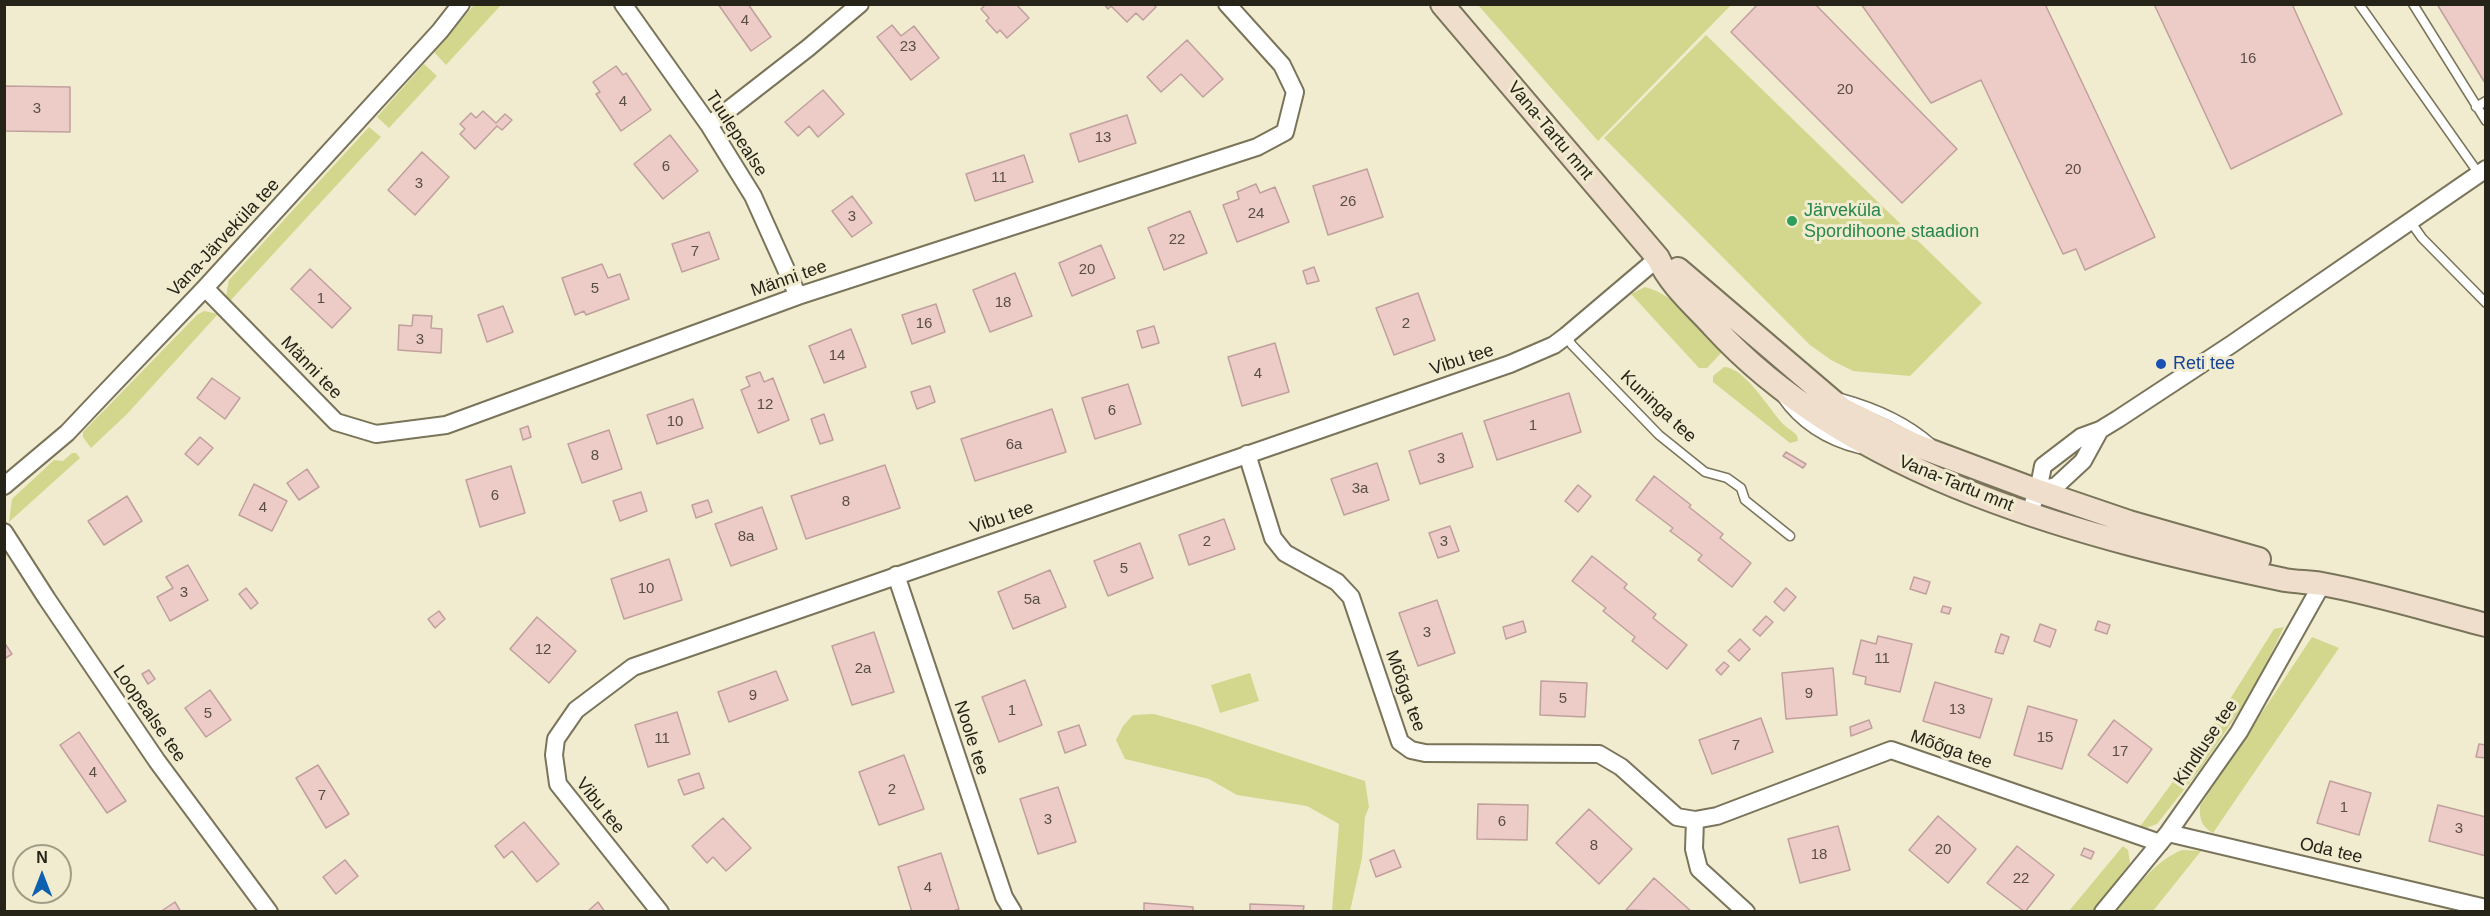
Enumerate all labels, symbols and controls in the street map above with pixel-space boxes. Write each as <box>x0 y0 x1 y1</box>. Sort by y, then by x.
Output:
house number: 4 <box>741 12 749 30</box>
house number: 23 <box>900 38 916 56</box>
house number: 16 <box>2240 50 2256 68</box>
street label: Vana-Tartu mnt <box>1503 77 1597 185</box>
house number: 20 <box>1837 81 1853 99</box>
street label: Tuulepealse <box>700 87 772 181</box>
house number: 4 <box>619 93 627 111</box>
house number: 3 <box>33 100 41 118</box>
house number: 13 <box>1095 129 1111 147</box>
house number: 6 <box>662 158 670 176</box>
house number: 20 <box>2065 161 2081 179</box>
house number: 11 <box>991 169 1007 187</box>
street label: Vana-Järveküla tee <box>164 174 284 302</box>
house number: 3 <box>415 175 423 193</box>
house number: 26 <box>1340 193 1356 211</box>
place label: Järveküla Spordihoone staadion <box>1804 200 1979 242</box>
house number: 24 <box>1248 205 1264 223</box>
house number: 3 <box>848 208 856 226</box>
marker: Järveküla Spordihoone staadion <box>1785 214 1799 228</box>
house number: 22 <box>1169 231 1185 249</box>
house number: 7 <box>691 243 699 261</box>
street label: Männi tee <box>748 256 830 302</box>
house number: 20 <box>1079 261 1095 279</box>
house number: 5 <box>591 280 599 298</box>
house number: 1 <box>317 290 325 308</box>
house number: 18 <box>995 294 1011 312</box>
house number: 16 <box>916 315 932 333</box>
house number: 2 <box>1402 315 1410 333</box>
house number: 3 <box>416 331 424 349</box>
street label: Männi tee <box>276 332 346 404</box>
street label: Vibu tee <box>1427 340 1497 380</box>
house number: 14 <box>829 347 845 365</box>
place label: Reti tee <box>2173 353 2235 375</box>
marker: Reti tee <box>2154 357 2168 371</box>
house number: 4 <box>1254 365 1262 383</box>
street label: Kuninga tee <box>1615 366 1701 448</box>
house number: 12 <box>757 396 773 414</box>
house number: 6 <box>1108 402 1116 420</box>
house number: 10 <box>667 413 683 431</box>
house number: 1 <box>1529 417 1537 435</box>
house number: 6a <box>1006 436 1022 454</box>
house number: 8 <box>591 447 599 465</box>
house number: 3 <box>1437 450 1445 468</box>
street label: Vana-Tartu mnt <box>1896 451 2016 517</box>
house number: 3a <box>1352 480 1368 498</box>
house number: 6 <box>491 487 499 505</box>
house number: 8 <box>842 493 850 511</box>
street label: Vibu tee <box>967 497 1037 539</box>
house number: 4 <box>259 499 267 517</box>
house number: 8a <box>738 528 754 546</box>
house number: 2 <box>1203 533 1211 551</box>
house number: 3 <box>1440 533 1448 551</box>
house number: 5 <box>1120 560 1128 578</box>
house number: 10 <box>638 580 654 598</box>
house number: 3 <box>180 584 188 602</box>
house number: 5a <box>1024 591 1040 609</box>
house number: 3 <box>1423 624 1431 642</box>
house number: 12 <box>535 641 551 659</box>
street label: Mõõga tee <box>1380 647 1430 735</box>
house number: 11 <box>1874 650 1890 668</box>
house number: 2a <box>855 660 871 678</box>
street label: Loopealse tee <box>108 661 190 767</box>
house number: 9 <box>1805 685 1813 703</box>
house number: 9 <box>749 687 757 705</box>
house number: 5 <box>1559 690 1567 708</box>
street label: Kindluse tee <box>2169 696 2243 790</box>
street label: Noole tee <box>949 698 993 778</box>
house number: 13 <box>1949 701 1965 719</box>
house number: 1 <box>1008 702 1016 720</box>
house number: 5 <box>204 705 212 723</box>
street label: Mõõga tee <box>1907 726 1995 774</box>
house number: 15 <box>2037 729 2053 747</box>
house number: 11 <box>654 730 670 748</box>
house number: 7 <box>1732 737 1740 755</box>
house number: 17 <box>2112 743 2128 761</box>
house number: 4 <box>89 764 97 782</box>
street label: Vibu tee <box>571 774 629 838</box>
house number: 2 <box>888 781 896 799</box>
house number: 7 <box>318 787 326 805</box>
house number: 1 <box>2340 799 2348 817</box>
house number: 3 <box>1044 811 1052 829</box>
house number: 6 <box>1498 813 1506 831</box>
house number: 3 <box>2455 820 2463 838</box>
street label: Oda tee <box>2297 833 2365 869</box>
house number: 8 <box>1590 837 1598 855</box>
house number: 20 <box>1935 841 1951 859</box>
north arrow <box>12 844 72 904</box>
house number: 18 <box>1811 846 1827 864</box>
text: N <box>36 849 48 866</box>
house number: 22 <box>2013 870 2029 888</box>
house number: 4 <box>924 879 932 897</box>

